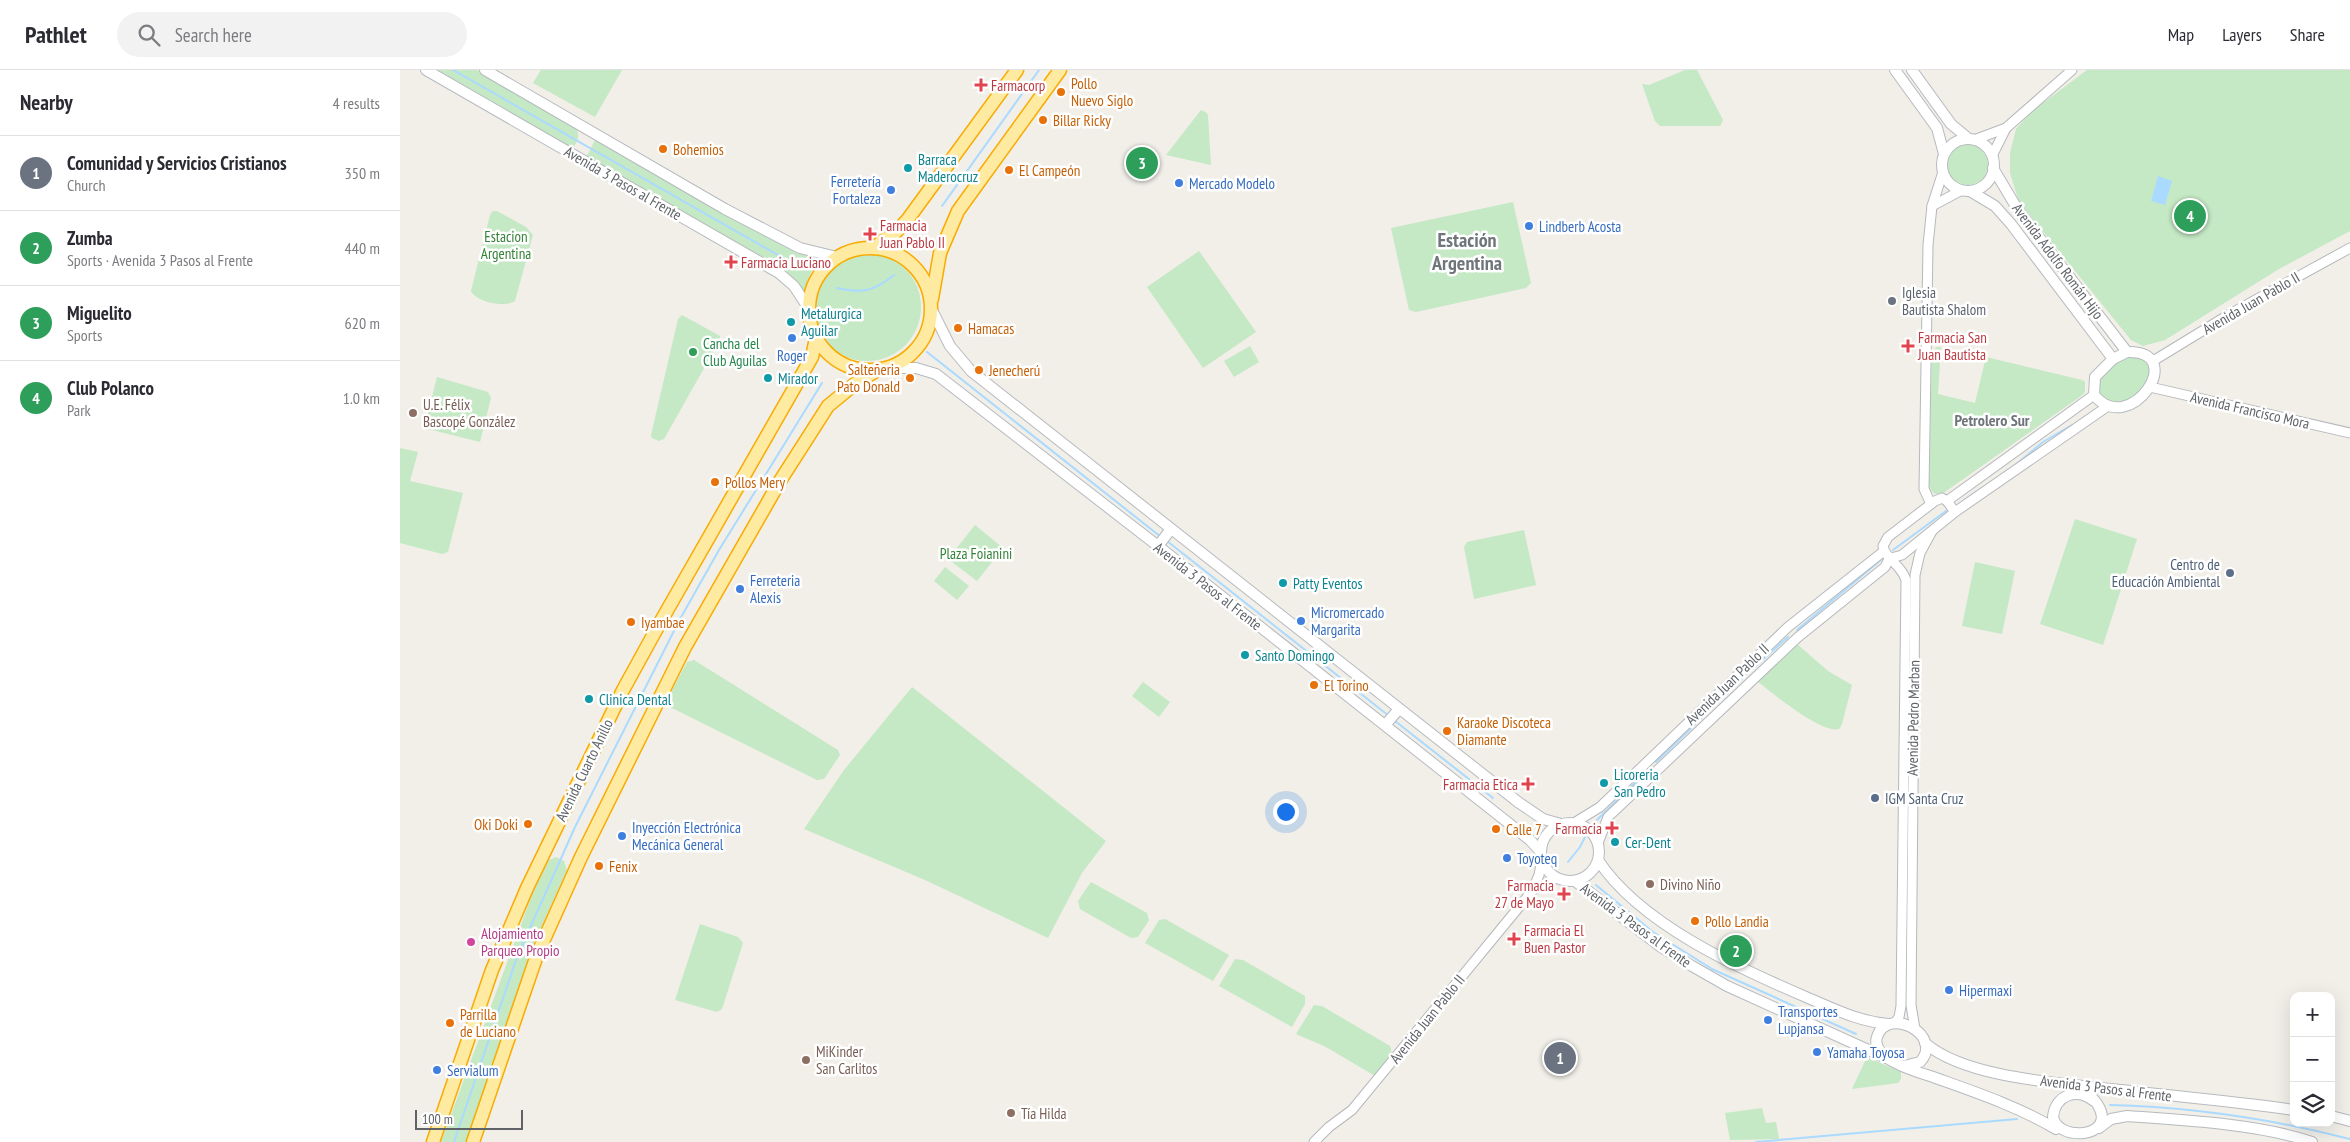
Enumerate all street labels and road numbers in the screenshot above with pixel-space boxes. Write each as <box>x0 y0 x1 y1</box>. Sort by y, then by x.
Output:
street label: Avenida 3 Pasos al Frente <box>561 142 685 224</box>
street label: Avenida Adolfo Román Hijo <box>2008 199 2108 323</box>
street label: Avenida Juan Pablo II <box>2199 268 2303 338</box>
street label: Avenida Francisco Mora <box>2189 387 2311 433</box>
street label: Avenida 3 Pasos al Frente <box>1150 538 1266 634</box>
street label: Avenida Juan Pablo II <box>1681 639 1773 729</box>
street label: Avenida Pedro Marban <box>1902 660 1924 776</box>
street label: Avenida Cuarto Anillo <box>551 716 617 824</box>
street label: Avenida 3 Pasos al Frente <box>1577 878 1695 972</box>
street label: Avenida Juan Pablo II <box>1385 971 1469 1067</box>
street label: Avenida 3 Pasos al Frente <box>2039 1071 2173 1105</box>

